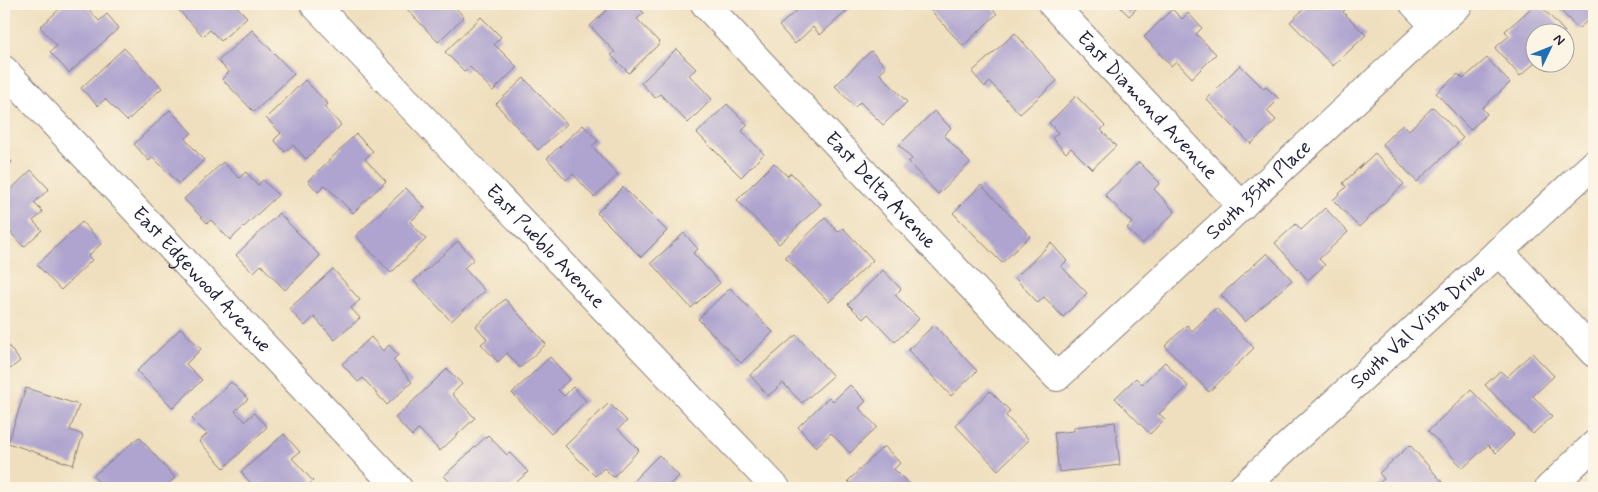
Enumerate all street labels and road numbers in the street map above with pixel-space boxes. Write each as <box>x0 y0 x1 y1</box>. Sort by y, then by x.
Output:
street label: East Diamond Avenue <box>1071 25 1224 185</box>
street label: East Delta Avenue <box>819 126 943 255</box>
street label: South 35th Place <box>1200 134 1317 246</box>
street label: East Pueblo Avenue <box>479 178 611 314</box>
street label: East Edgewood Avenue <box>126 201 277 359</box>
street label: South Val Vista Drive <box>1344 257 1491 395</box>

